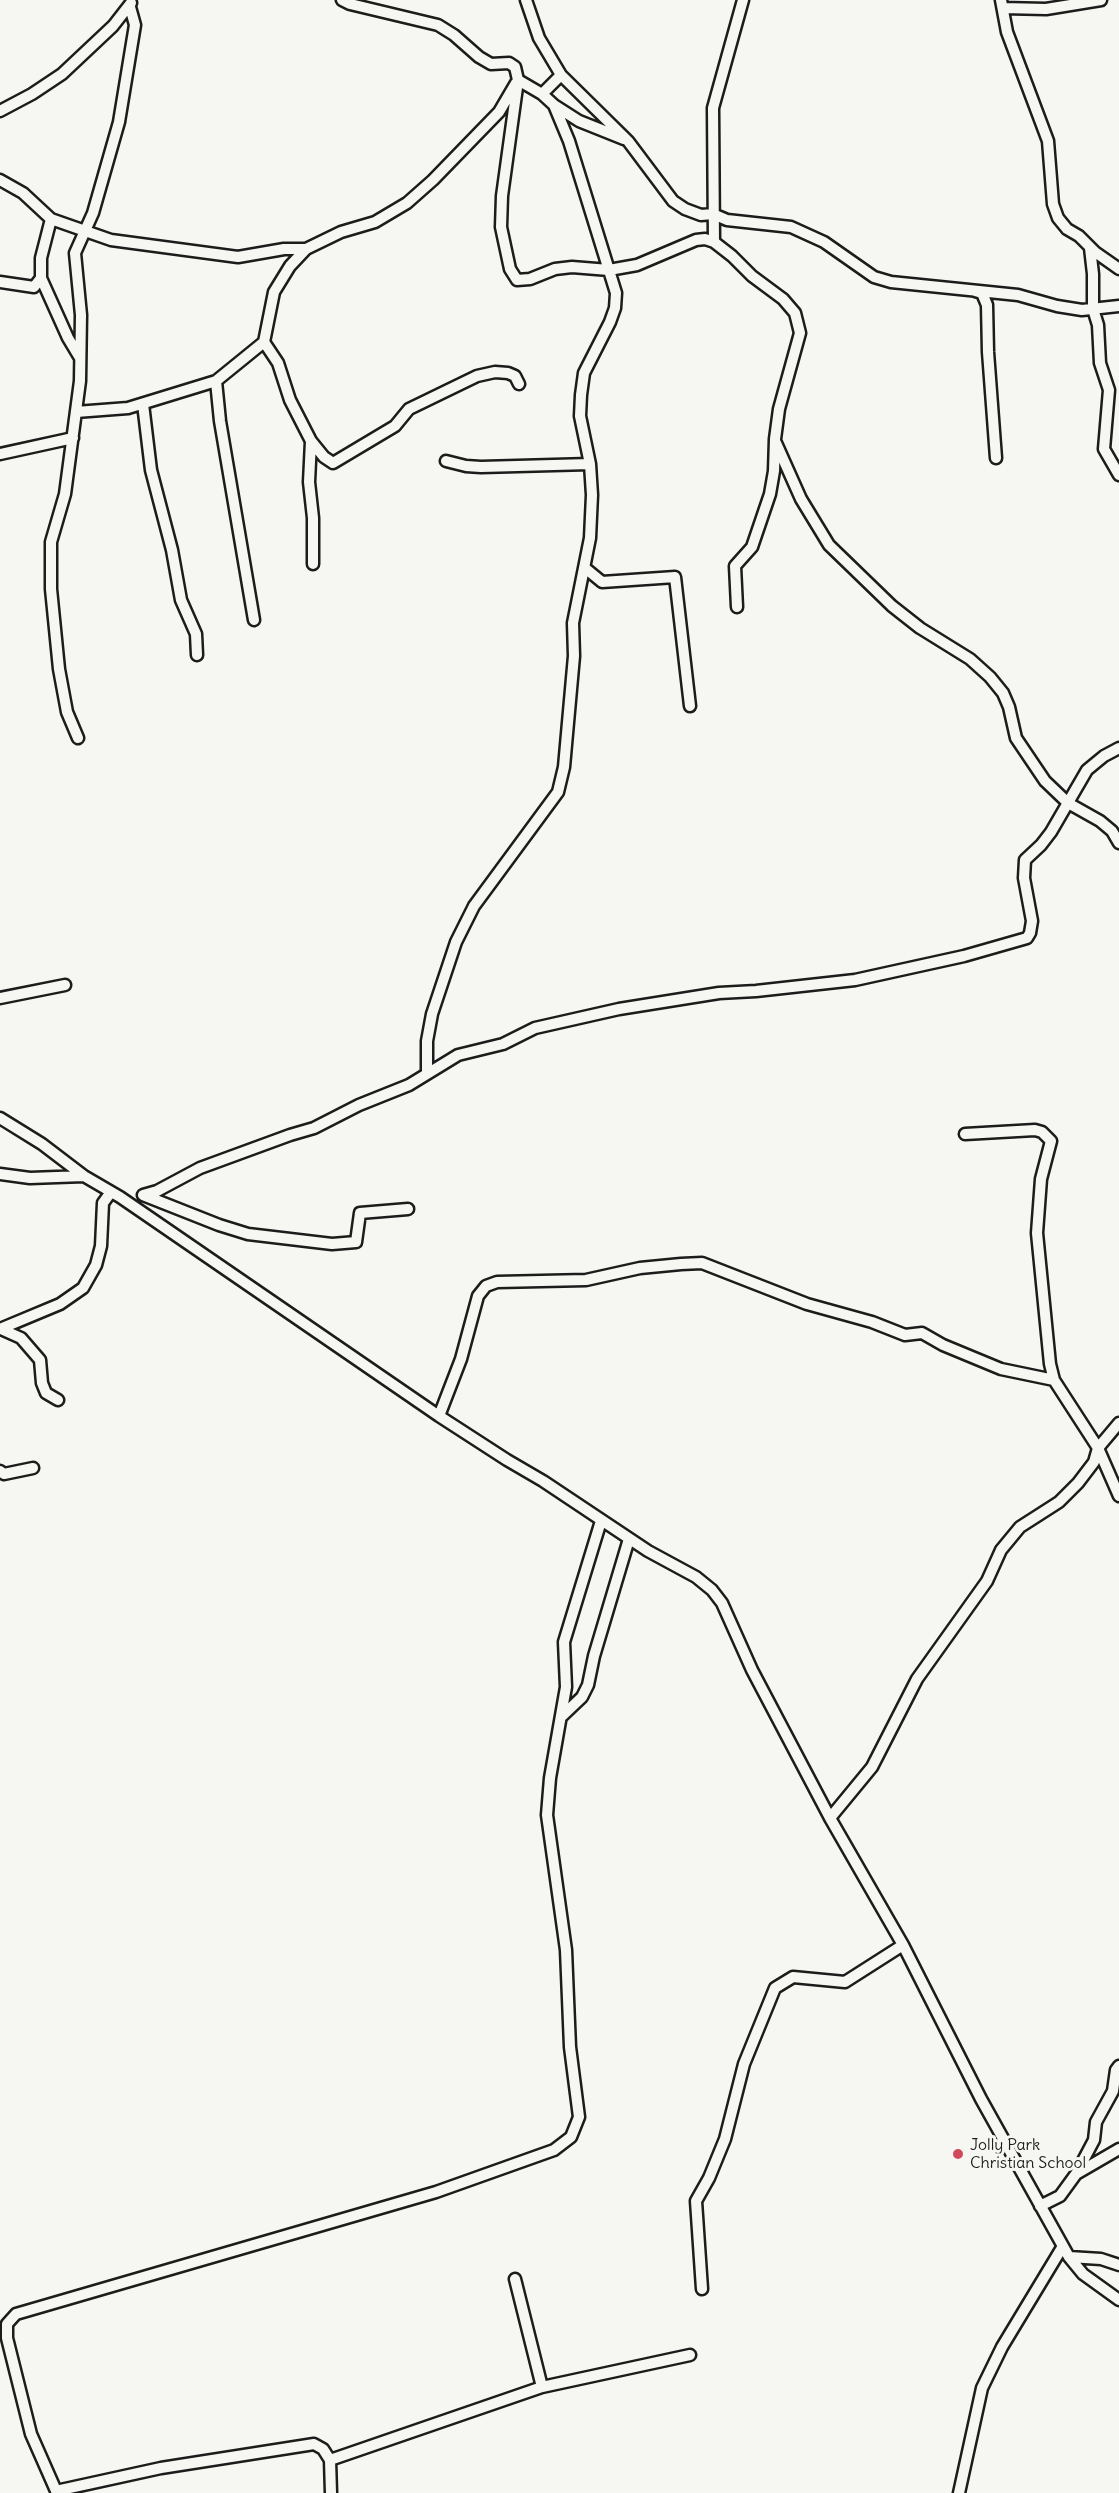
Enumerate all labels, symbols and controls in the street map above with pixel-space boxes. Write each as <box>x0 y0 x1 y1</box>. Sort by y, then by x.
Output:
place label: Jolly Park Christian School <box>970 2135 1086 2173</box>
marker: Jolly Park Christian School <box>951 2147 965 2161</box>

